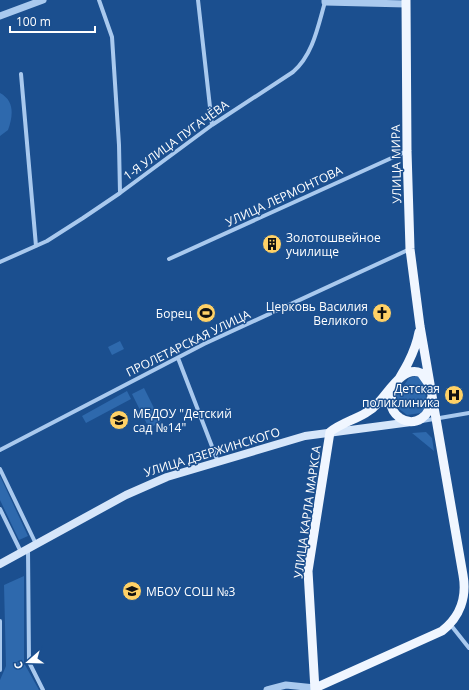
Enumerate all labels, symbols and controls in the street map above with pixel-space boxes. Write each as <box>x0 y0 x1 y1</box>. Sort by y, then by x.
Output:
scale bar <box>10 8 95 34</box>
text: 100 m <box>16 13 51 30</box>
street label: 1-Я УЛИЦА ПУГАЧЁВА <box>120 96 232 184</box>
street label: УЛИЦА МИРА <box>387 124 405 204</box>
street label: УЛИЦА ЛЕРМОНТОВА <box>223 161 346 231</box>
place label: Золотошвейное училище <box>286 229 381 260</box>
building icon: Золотошвейное училище <box>261 233 283 255</box>
place label: Церковь Василия Великого <box>266 298 368 329</box>
sports icon: Борец <box>195 302 217 324</box>
church icon: Церковь Василия Великого <box>371 302 393 324</box>
street label: ПРОЛЕТАРСКАЯ УЛИЦА <box>123 305 253 381</box>
place label: Борец <box>156 305 192 322</box>
place label: Детская поликлиника <box>362 380 440 411</box>
hospital icon: Детская поликлиника <box>443 384 465 406</box>
place label: МБДОУ "Детский сад №14" <box>133 405 232 436</box>
school or university icon: МБДОУ "Детский сад №14" <box>108 409 130 431</box>
street label: УЛИЦА ДЗЕРЖИНСКОГО <box>142 423 282 481</box>
street label: УЛИЦА КАРЛА МАРКСА <box>289 444 325 579</box>
school or university icon: МБОУ СОШ №3 <box>121 580 143 602</box>
place label: МБОУ СОШ №3 <box>146 583 236 600</box>
north arrow <box>8 642 48 682</box>
text: С <box>10 660 26 671</box>

